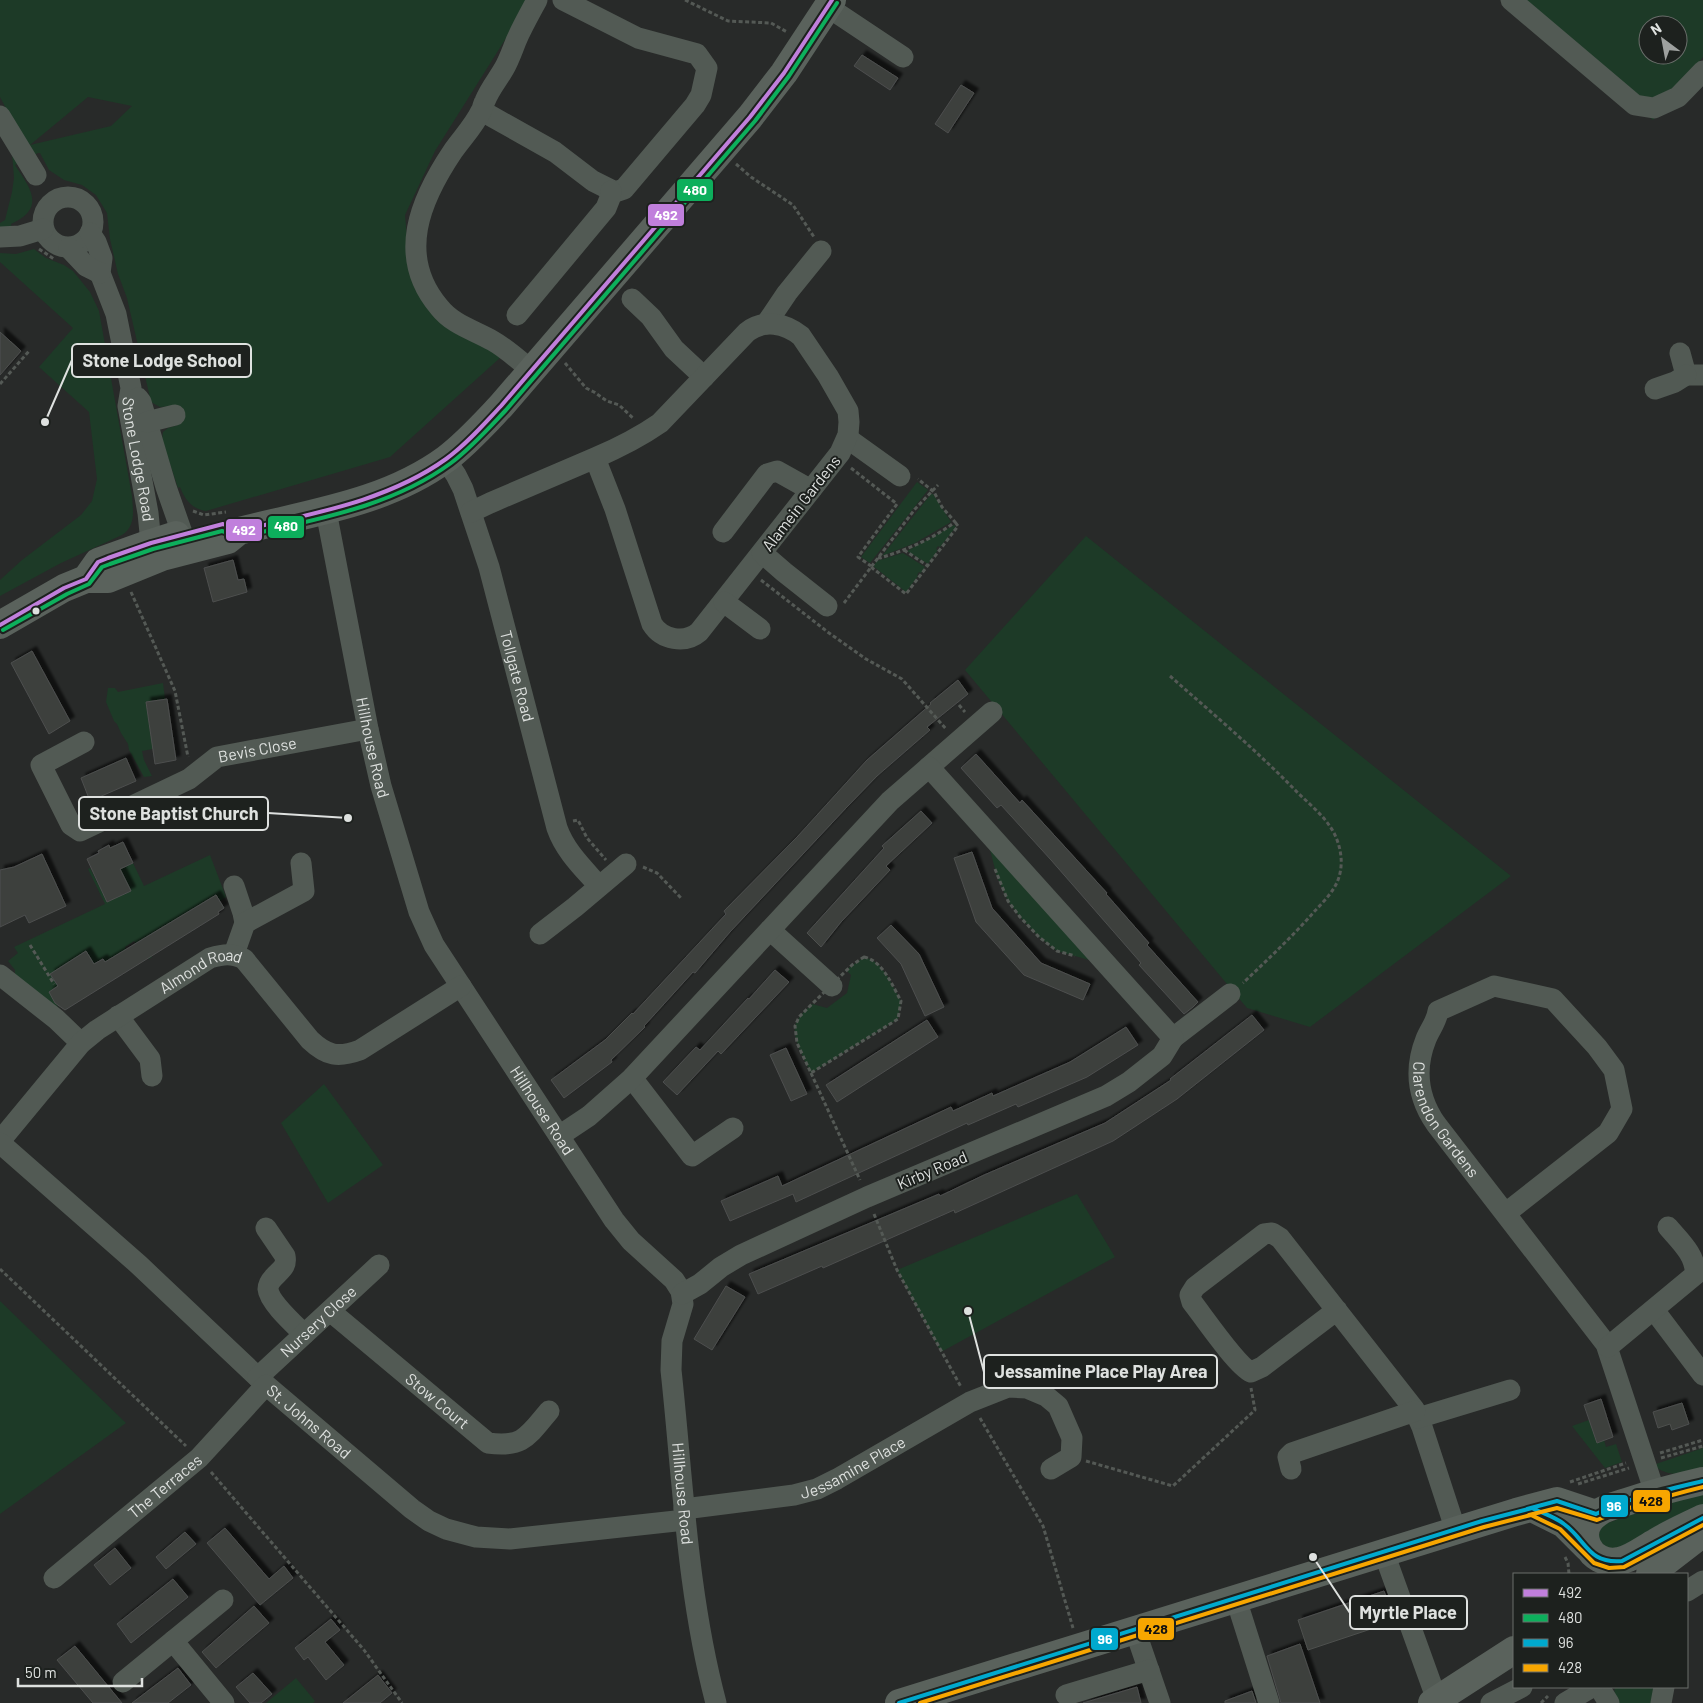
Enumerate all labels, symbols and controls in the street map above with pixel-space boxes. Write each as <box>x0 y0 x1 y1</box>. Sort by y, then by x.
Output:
north arrow <box>1638 15 1688 65</box>
text: N <box>1647 19 1664 38</box>
line badge: 480 <box>676 178 714 202</box>
text: 480 <box>683 181 707 198</box>
line badge: 492 <box>647 203 685 227</box>
text: 492 <box>654 206 678 223</box>
callout: Stone Lodge School <box>72 344 251 377</box>
text: Stone Lodge School <box>82 349 242 371</box>
street label: Stone Lodge Road <box>119 396 159 522</box>
street label: Alamein Gardens <box>757 451 844 554</box>
line badge: 480 <box>267 515 305 539</box>
text: 480 <box>274 517 298 534</box>
line badge: 492 <box>225 518 263 542</box>
text: 492 <box>232 521 256 538</box>
unlabelled marker <box>31 606 41 616</box>
street label: Tollgate Road <box>497 628 539 724</box>
street label: Hillhouse Road <box>353 695 394 800</box>
street label: Bevis Close <box>216 732 298 766</box>
callout: Stone Baptist Church <box>79 797 268 830</box>
text: Stone Baptist Church <box>89 802 259 824</box>
street label: Almond Road <box>155 945 245 997</box>
street label: Clarendon Gardens <box>1410 1061 1484 1181</box>
street label: Hillhouse Road <box>507 1062 579 1158</box>
street label: Kirby Road <box>894 1146 970 1193</box>
street label: Nursery Close <box>276 1281 360 1361</box>
callout: Jessamine Place Play Area <box>984 1355 1217 1388</box>
text: Jessamine Place Play Area <box>994 1360 1208 1382</box>
street label: Stow Court <box>402 1368 473 1432</box>
street label: St. Johns Road <box>263 1380 355 1462</box>
street label: Jessamine Place <box>798 1432 908 1502</box>
street label: Hillhouse Road <box>669 1442 698 1546</box>
street label: The Terraces <box>124 1450 205 1522</box>
line badge: 428 <box>1632 1489 1671 1513</box>
text: 428 <box>1639 1492 1663 1509</box>
line badge: 96 <box>1600 1494 1629 1518</box>
text: 96 <box>1607 1497 1622 1514</box>
legend <box>1513 1573 1688 1688</box>
text: 492 <box>1558 1583 1582 1601</box>
callout: Myrtle Place <box>1350 1596 1467 1629</box>
text: Myrtle Place <box>1359 1601 1457 1623</box>
text: 480 <box>1558 1608 1583 1626</box>
line badge: 428 <box>1137 1617 1175 1641</box>
text: 428 <box>1144 1620 1168 1637</box>
line badge: 96 <box>1090 1627 1119 1651</box>
text: 96 <box>1098 1630 1113 1647</box>
text: 96 <box>1558 1633 1574 1651</box>
scale bar <box>18 1656 141 1688</box>
text: 428 <box>1558 1658 1582 1676</box>
text: 50 m <box>25 1663 57 1681</box>

